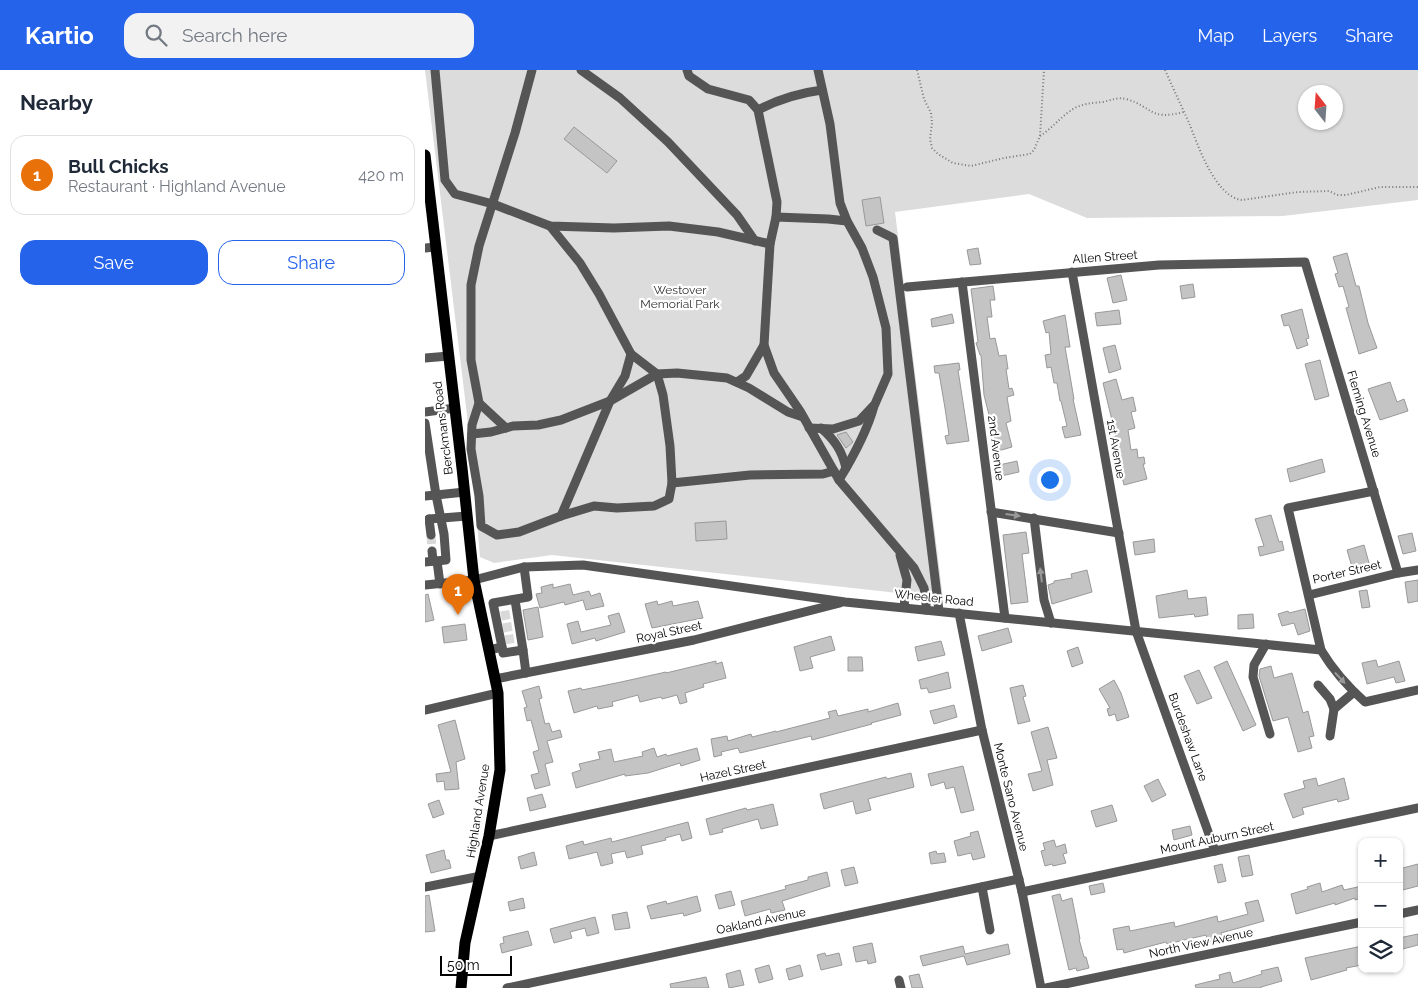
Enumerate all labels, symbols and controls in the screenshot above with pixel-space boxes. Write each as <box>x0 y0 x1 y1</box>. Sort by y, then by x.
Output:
search box <box>124 13 474 58</box>
text: Kartio <box>25 21 94 50</box>
icon: search <box>142 21 170 49</box>
text: Search here <box>182 24 287 46</box>
text: Map <box>1198 25 1234 46</box>
text: Layers <box>1262 25 1317 46</box>
text: Share <box>1345 25 1393 46</box>
north arrow <box>1298 85 1343 130</box>
text: Nearby <box>20 90 93 115</box>
text: Bull Chicks <box>68 155 169 177</box>
text: 1 <box>33 166 41 185</box>
text: 420 m <box>358 166 404 185</box>
text: Restaurant · Highland Avenue <box>68 177 286 196</box>
button: Save <box>20 240 208 285</box>
button: Share <box>218 240 405 285</box>
street label: Allen Street <box>1072 248 1138 266</box>
park label: Westover Memorial Park <box>640 283 720 311</box>
street label: Fleming Avenue <box>1344 369 1384 459</box>
street label: Berckmans Road <box>430 380 456 476</box>
street label: 2nd Avenue <box>985 415 1007 481</box>
street label: 1st Avenue <box>1104 418 1128 480</box>
your location <box>1037 467 1063 493</box>
one-way arrow <box>1005 511 1021 519</box>
street label: Porter Street <box>1311 557 1383 587</box>
one-way arrow <box>1037 567 1045 583</box>
pin: 1 <box>442 574 474 615</box>
street label: Wheeler Road <box>894 587 974 609</box>
street label: Royal Street <box>635 618 703 646</box>
one-way arrow <box>1334 672 1346 684</box>
street label: Burdeshaw Lane <box>1166 691 1210 783</box>
street label: Monte Sano Avenue <box>991 741 1031 853</box>
street label: Hazel Street <box>699 757 767 785</box>
street label: Highland Avenue <box>464 763 492 859</box>
street label: Mount Auburn Street <box>1159 819 1275 857</box>
map controls <box>1358 838 1403 973</box>
button: + <box>1358 838 1403 883</box>
button: − <box>1358 883 1403 928</box>
street label: Oakland Avenue <box>715 905 807 937</box>
street label: North View Avenue <box>1148 925 1254 961</box>
button: layers <box>1358 928 1403 973</box>
scale bar <box>440 953 513 976</box>
text: 50 m <box>447 957 480 973</box>

